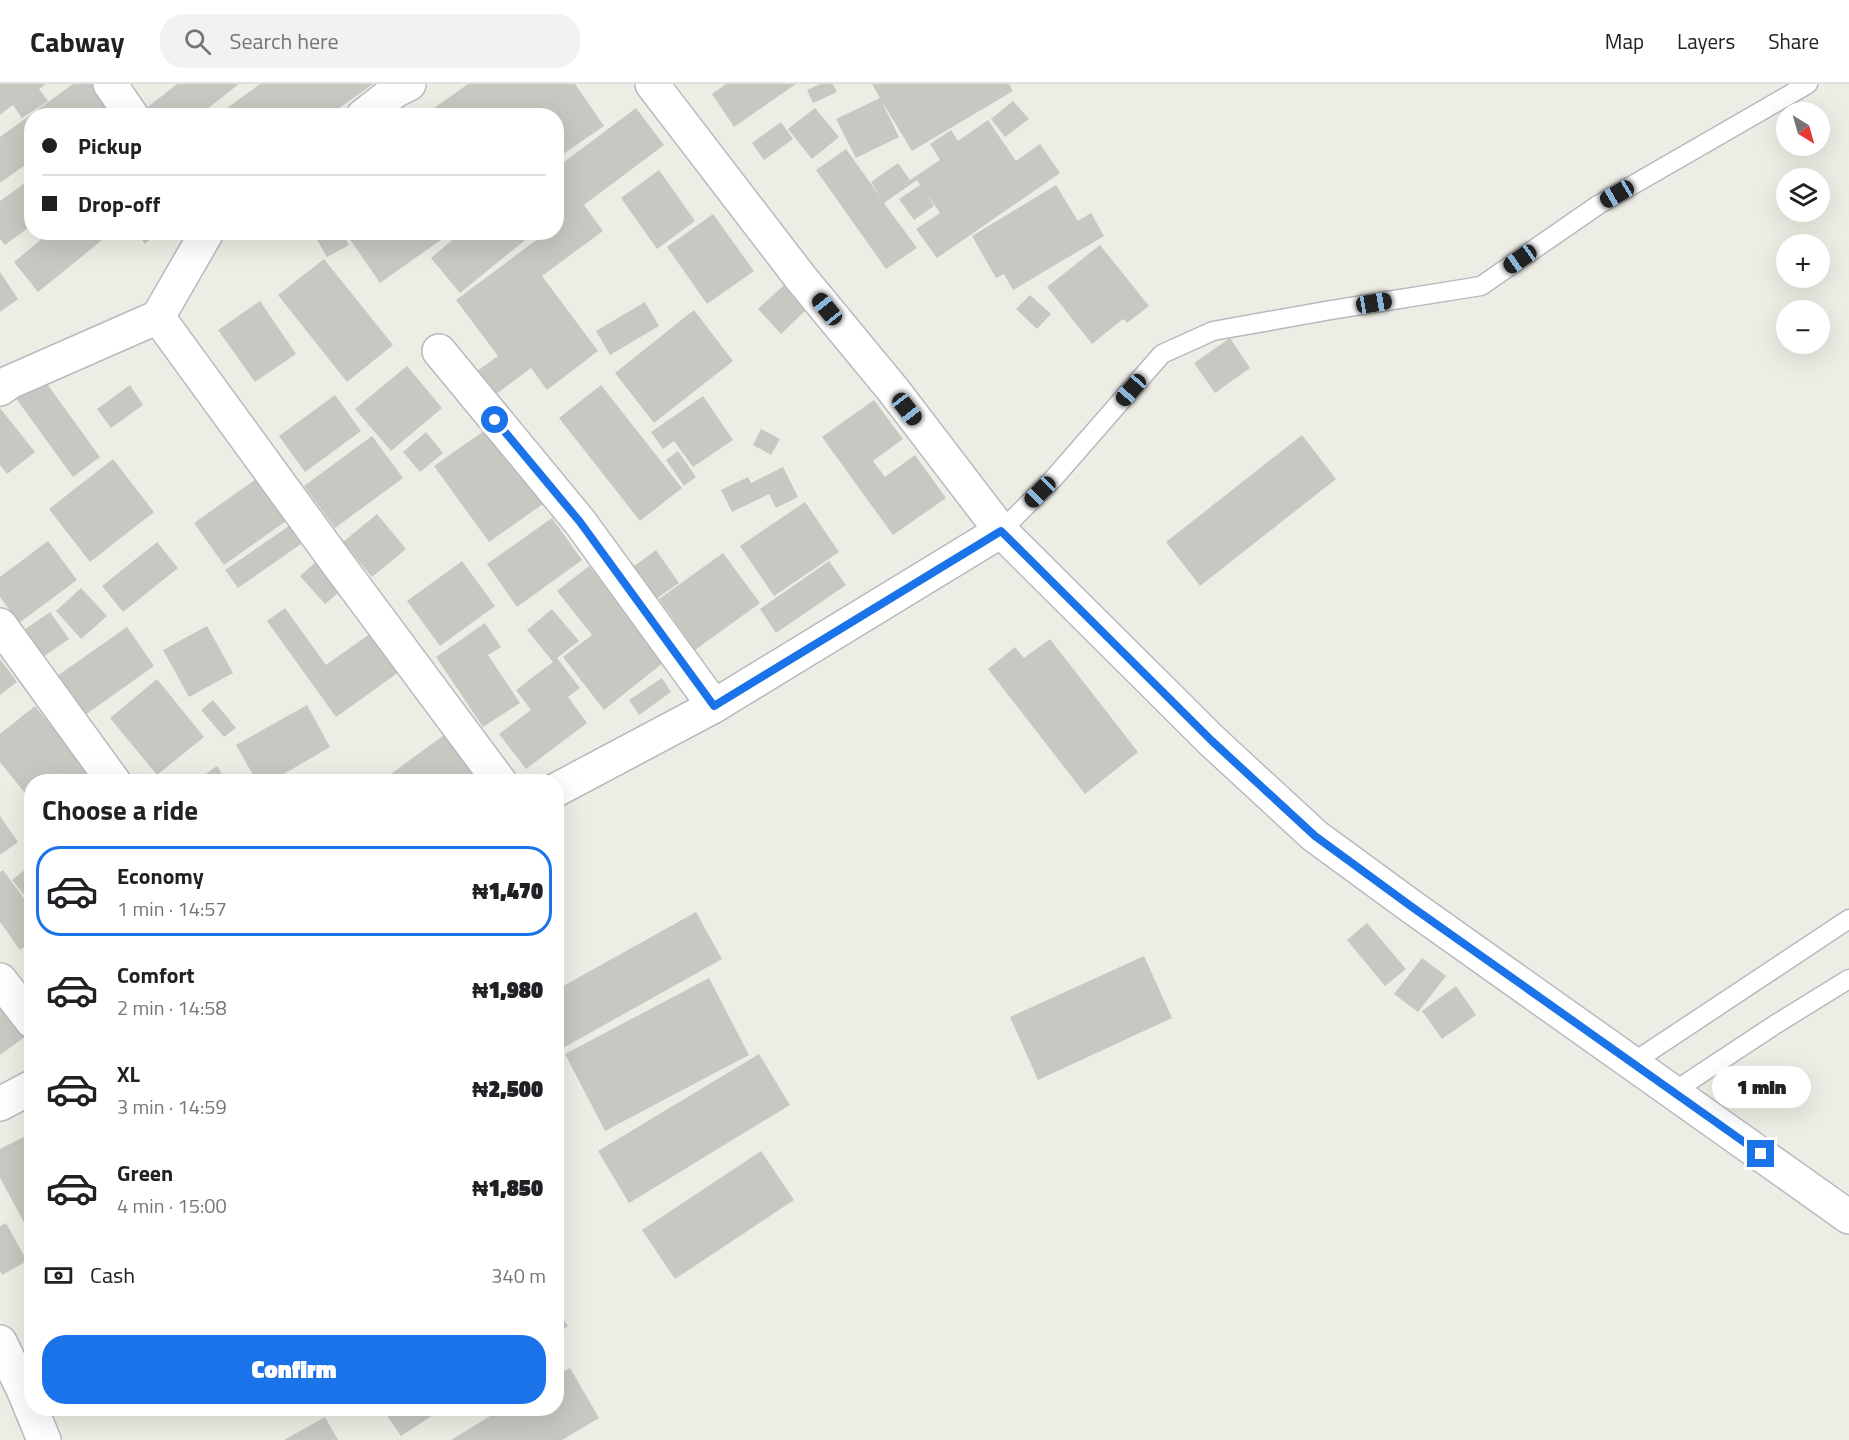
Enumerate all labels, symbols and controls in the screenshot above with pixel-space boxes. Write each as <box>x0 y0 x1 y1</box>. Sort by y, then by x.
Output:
search box <box>160 14 580 68</box>
text: Cabway <box>30 20 124 63</box>
text: Search here <box>229 24 339 58</box>
icon: search <box>181 25 214 58</box>
text: Map <box>1605 25 1644 57</box>
text: Layers <box>1677 25 1735 57</box>
text: Share <box>1768 25 1819 57</box>
north arrow <box>1776 102 1830 156</box>
map controls <box>1776 102 1830 354</box>
text: Pickup <box>78 129 142 163</box>
button: layers <box>1776 168 1830 222</box>
car <box>1597 177 1637 211</box>
text: Drop-off <box>78 187 160 221</box>
button: + <box>1776 234 1830 288</box>
car <box>1500 241 1540 277</box>
car <box>809 289 845 329</box>
car <box>1355 291 1393 315</box>
button: − <box>1776 300 1830 354</box>
car <box>1112 371 1150 409</box>
car <box>889 389 925 429</box>
route start <box>481 406 508 433</box>
car <box>1021 473 1059 511</box>
text: Choose a ride <box>42 789 198 830</box>
text: Economy <box>117 859 204 893</box>
icon: car <box>45 864 99 918</box>
text: ₦1,470 <box>472 874 543 908</box>
text: 1 min · 14:57 <box>117 893 227 924</box>
text: Comfort <box>117 958 195 992</box>
icon: car <box>45 963 99 1017</box>
text: ₦1,980 <box>472 973 543 1007</box>
text: 2 min · 14:58 <box>117 992 227 1023</box>
text: XL <box>117 1057 140 1091</box>
icon: car <box>45 1062 99 1116</box>
callout: 1 min <box>1712 1067 1810 1109</box>
text: 1 min <box>1737 1071 1786 1102</box>
text: ₦2,500 <box>472 1072 543 1106</box>
text: 3 min · 14:59 <box>117 1091 227 1122</box>
route end <box>1747 1140 1774 1167</box>
text: Green <box>117 1156 173 1190</box>
icon: car <box>45 1161 99 1215</box>
text: ₦1,850 <box>472 1171 543 1205</box>
text: 4 min · 15:00 <box>117 1190 227 1221</box>
text: Cash <box>90 1258 135 1292</box>
icon: cash <box>42 1259 75 1292</box>
text: 340 m <box>491 1260 546 1291</box>
button: Confirm <box>42 1335 546 1404</box>

